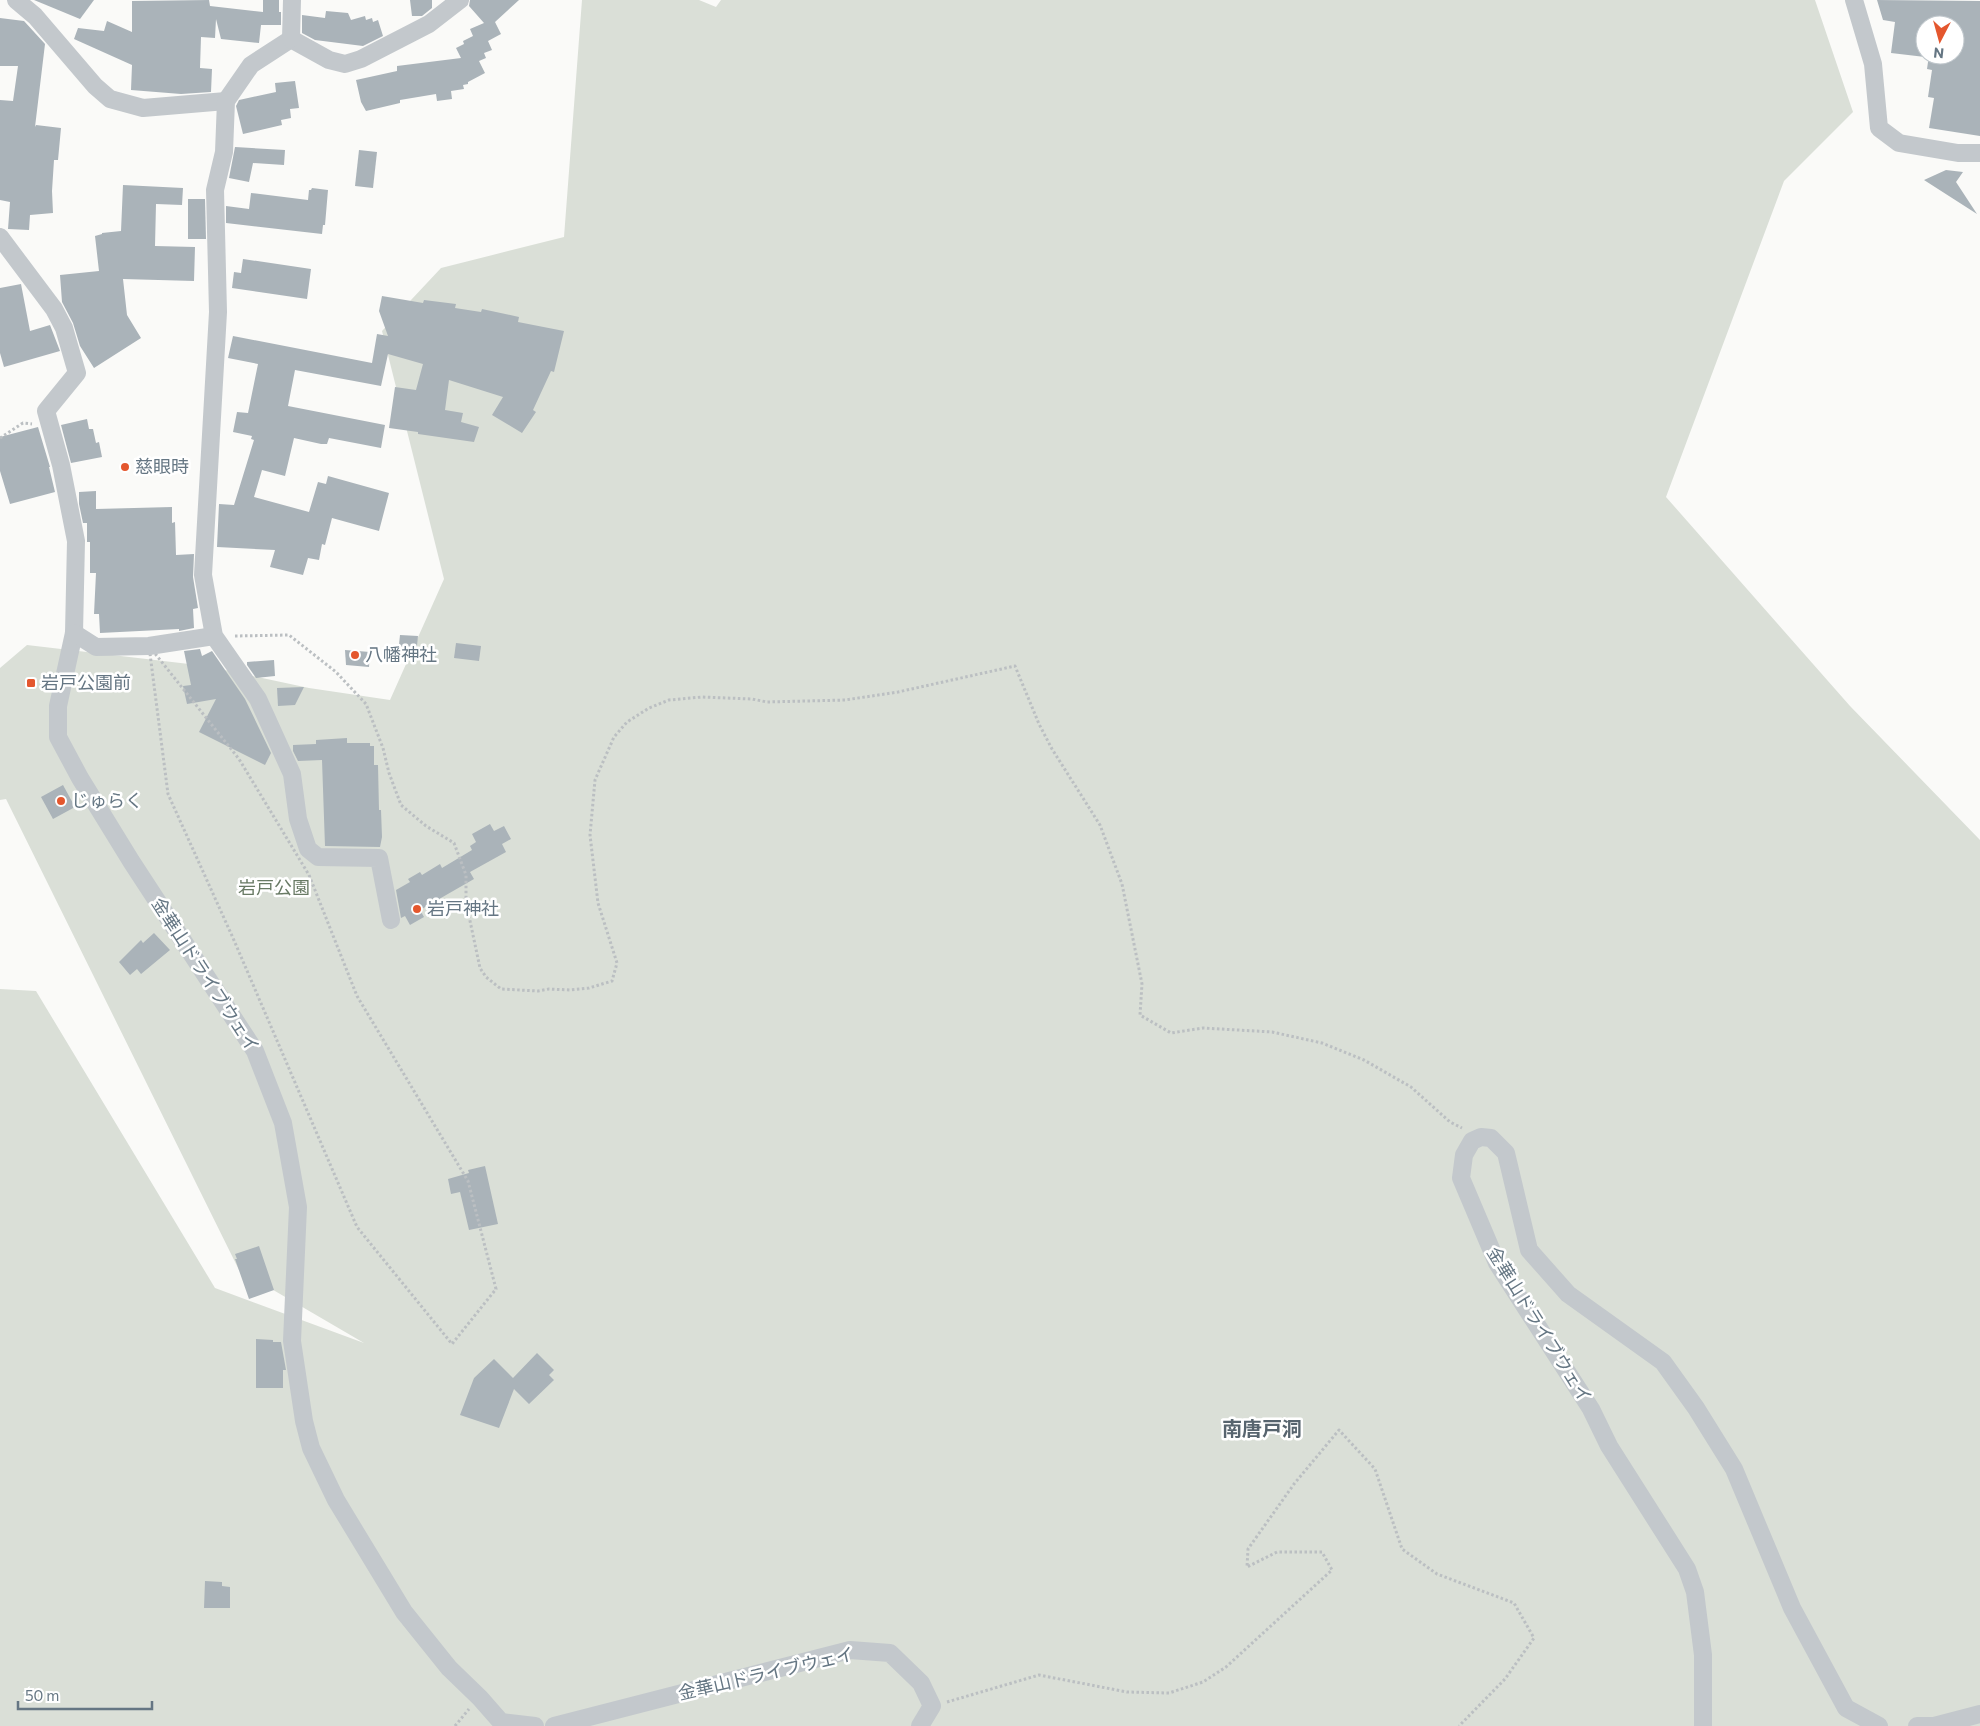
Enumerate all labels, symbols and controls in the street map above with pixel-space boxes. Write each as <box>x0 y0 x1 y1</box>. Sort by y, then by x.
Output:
north arrow <box>1915 15 1965 65</box>
text: N <box>1932 44 1945 62</box>
place label: 慈眼時 <box>135 455 189 477</box>
marker: 慈眼時 <box>119 461 131 473</box>
place label: 八幡神社 <box>365 643 437 665</box>
marker: 八幡神社 <box>349 649 361 661</box>
place label: 岩戸公園前 <box>41 671 131 693</box>
marker: 岩戸公園前 <box>25 677 37 689</box>
place label: じゅらく <box>71 789 143 811</box>
marker: じゅらく <box>55 795 67 807</box>
park label: 岩戸公園 <box>238 876 310 898</box>
street label: 金華山ドライブウェイ <box>148 893 264 1056</box>
place label: 岩戸神社 <box>427 897 499 919</box>
marker: 岩戸神社 <box>411 903 423 915</box>
street label: 金華山ドライブウェイ <box>1483 1242 1597 1407</box>
district label: 南唐戸洞 <box>1222 1416 1302 1440</box>
street label: 金華山ドライブウェイ <box>676 1642 856 1704</box>
scale bar <box>18 1678 151 1710</box>
text: 50 m <box>25 1686 59 1704</box>

